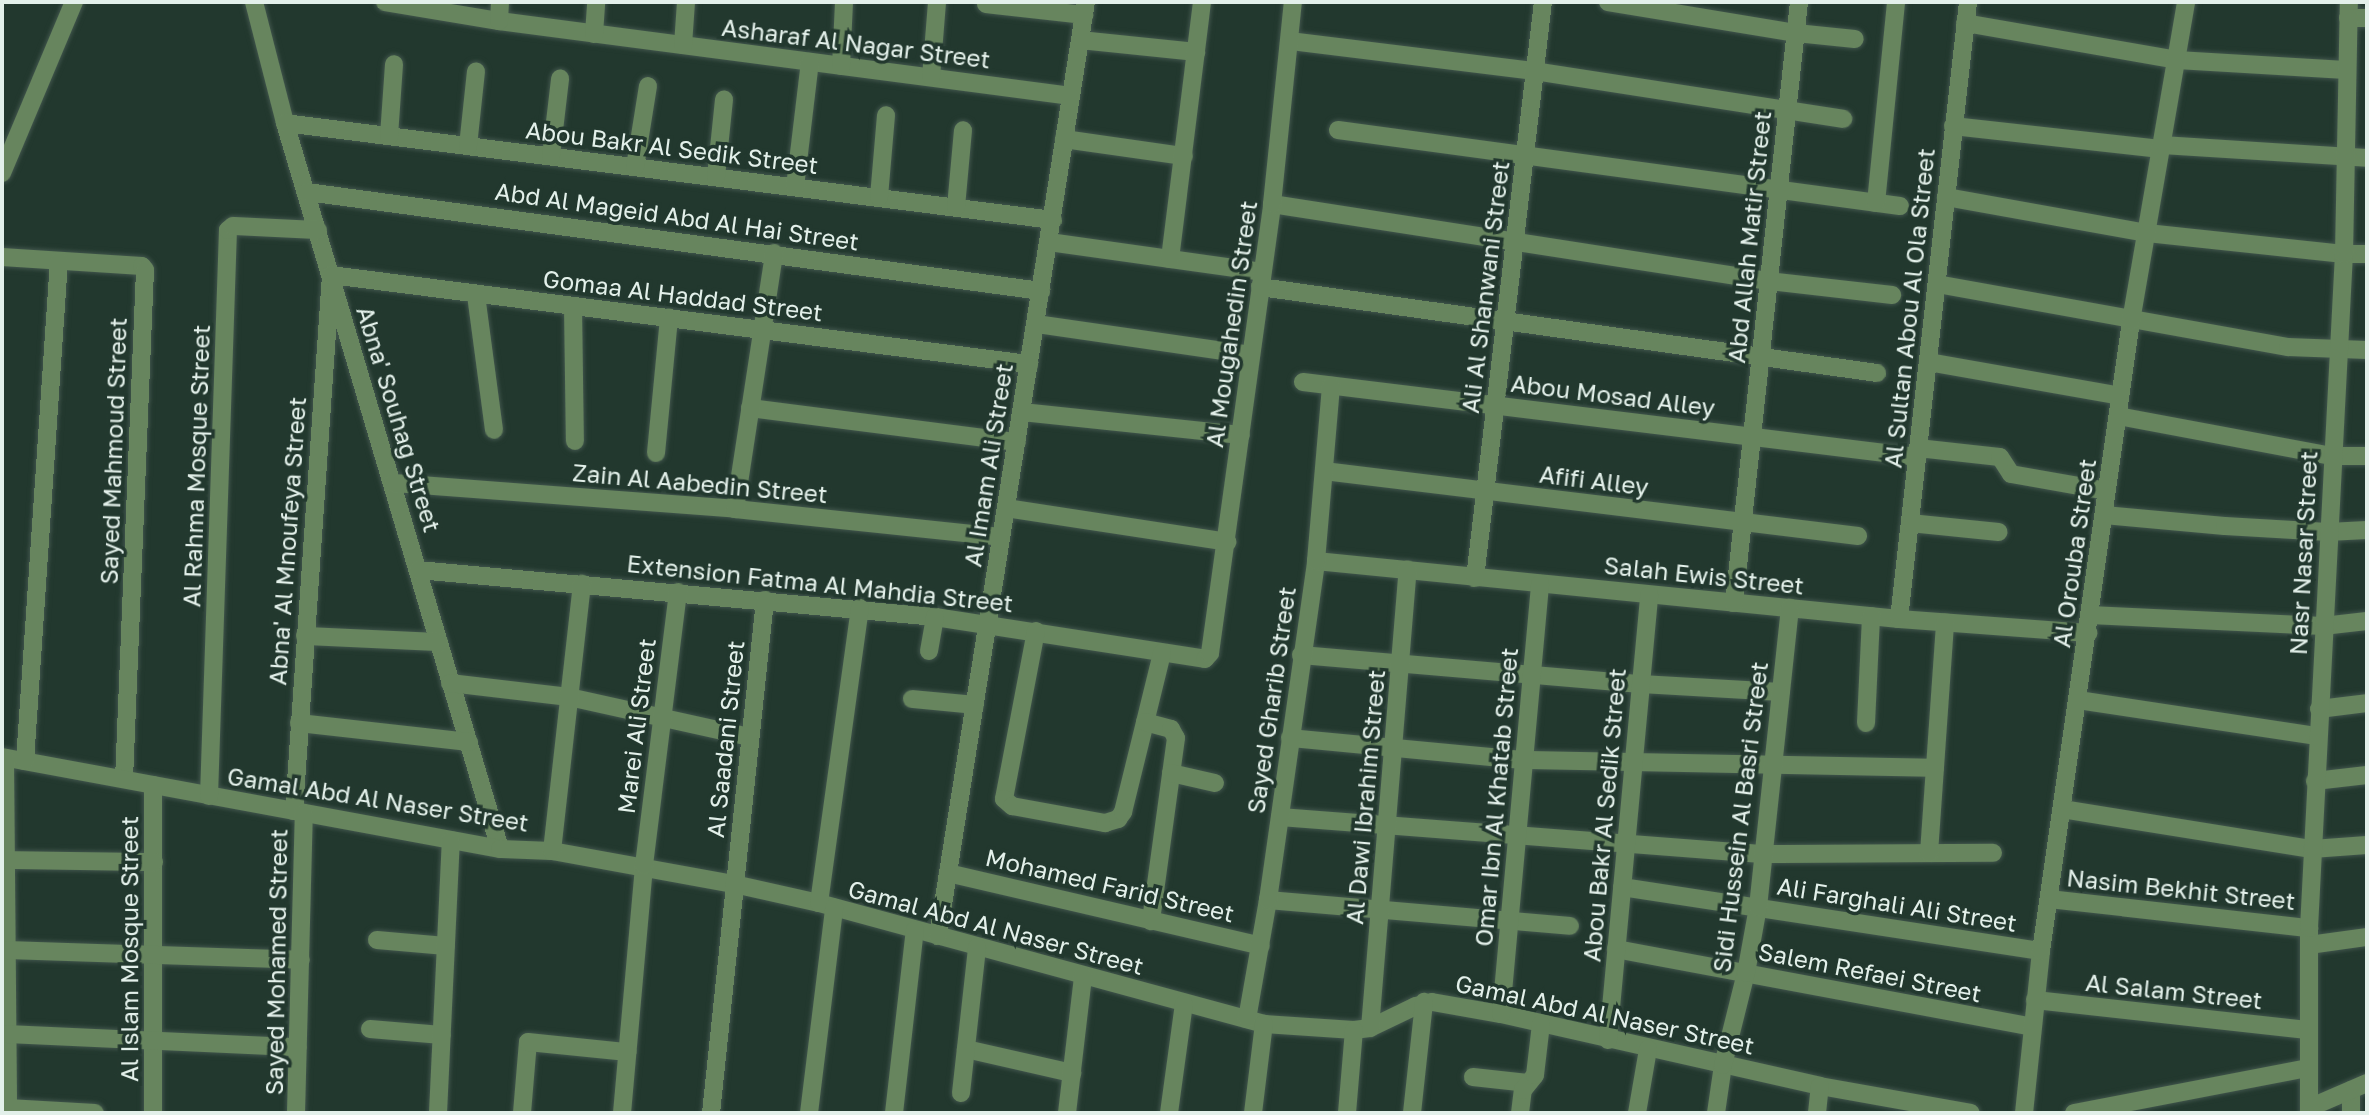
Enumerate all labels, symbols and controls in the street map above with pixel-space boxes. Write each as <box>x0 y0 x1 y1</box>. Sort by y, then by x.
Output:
street label: Asharaf Al Nagar Street <box>720 12 992 74</box>
street label: Abd Allah Matir Street <box>1721 110 1777 364</box>
street label: Abou Bakr Al Sedik Street <box>524 115 820 179</box>
street label: Al Sultan Abou Al Ola Street <box>1878 147 1940 469</box>
street label: Ali Al Shanwani Street <box>1455 159 1515 415</box>
street label: Abd Al Mageid Abd Al Hai Street <box>493 176 861 256</box>
street label: Al Mougahedin Street <box>1199 199 1263 449</box>
street label: Gomaa Al Haddad Street <box>541 264 825 326</box>
street label: Abna' Souhag Street <box>351 303 447 535</box>
street label: Sayed Mahmoud Street <box>94 317 132 585</box>
street label: Al Rahma Mosque Street <box>177 324 215 608</box>
street label: Al Imam Ali Street <box>958 361 1018 569</box>
street label: Abou Mosad Alley <box>1509 368 1717 422</box>
street label: Abna' Al Mnoufeya Street <box>263 396 311 686</box>
street label: Nasr Nasar Street <box>2283 450 2323 656</box>
street label: Al Orouba Street <box>2046 457 2102 649</box>
street label: Zain Al Aabedin Street <box>571 458 829 508</box>
street label: Afifi Alley <box>1538 459 1650 501</box>
street label: Extension Fatma Al Mahdia Street <box>625 548 1015 618</box>
street label: Salah Ewis Street <box>1603 550 1805 600</box>
street label: Sayed Gharib Street <box>1241 585 1301 815</box>
street label: Marei Ali Street <box>611 637 661 815</box>
street label: Al Saadani Street <box>700 639 750 839</box>
street label: Omar Ibn Al Khatab Street <box>1469 646 1523 948</box>
street label: Sidi Hussein Al Basri Street <box>1707 660 1773 974</box>
street label: Abou Bakr Al Sedik Street <box>1577 667 1631 963</box>
street label: Al Dawi Ibrahim Street <box>1340 668 1390 926</box>
street label: Gamal Abd Al Naser Street <box>225 761 531 837</box>
street label: Al Islam Mosque Street <box>115 816 143 1082</box>
street label: Sayed Mohamed Street <box>259 829 293 1095</box>
street label: Mohamed Farid Street <box>983 842 1237 928</box>
street label: Nasim Bekhit Street <box>2065 863 2297 915</box>
street label: Ali Farghali Ali Street <box>1775 871 2019 937</box>
street label: Gamal Abd Al Naser Street <box>845 874 1147 980</box>
street label: Salem Refaei Street <box>1756 936 1984 1008</box>
street label: Al Salam Street <box>2084 967 2264 1015</box>
street label: Gamal Abd Al Naser Street <box>1453 968 1757 1060</box>

